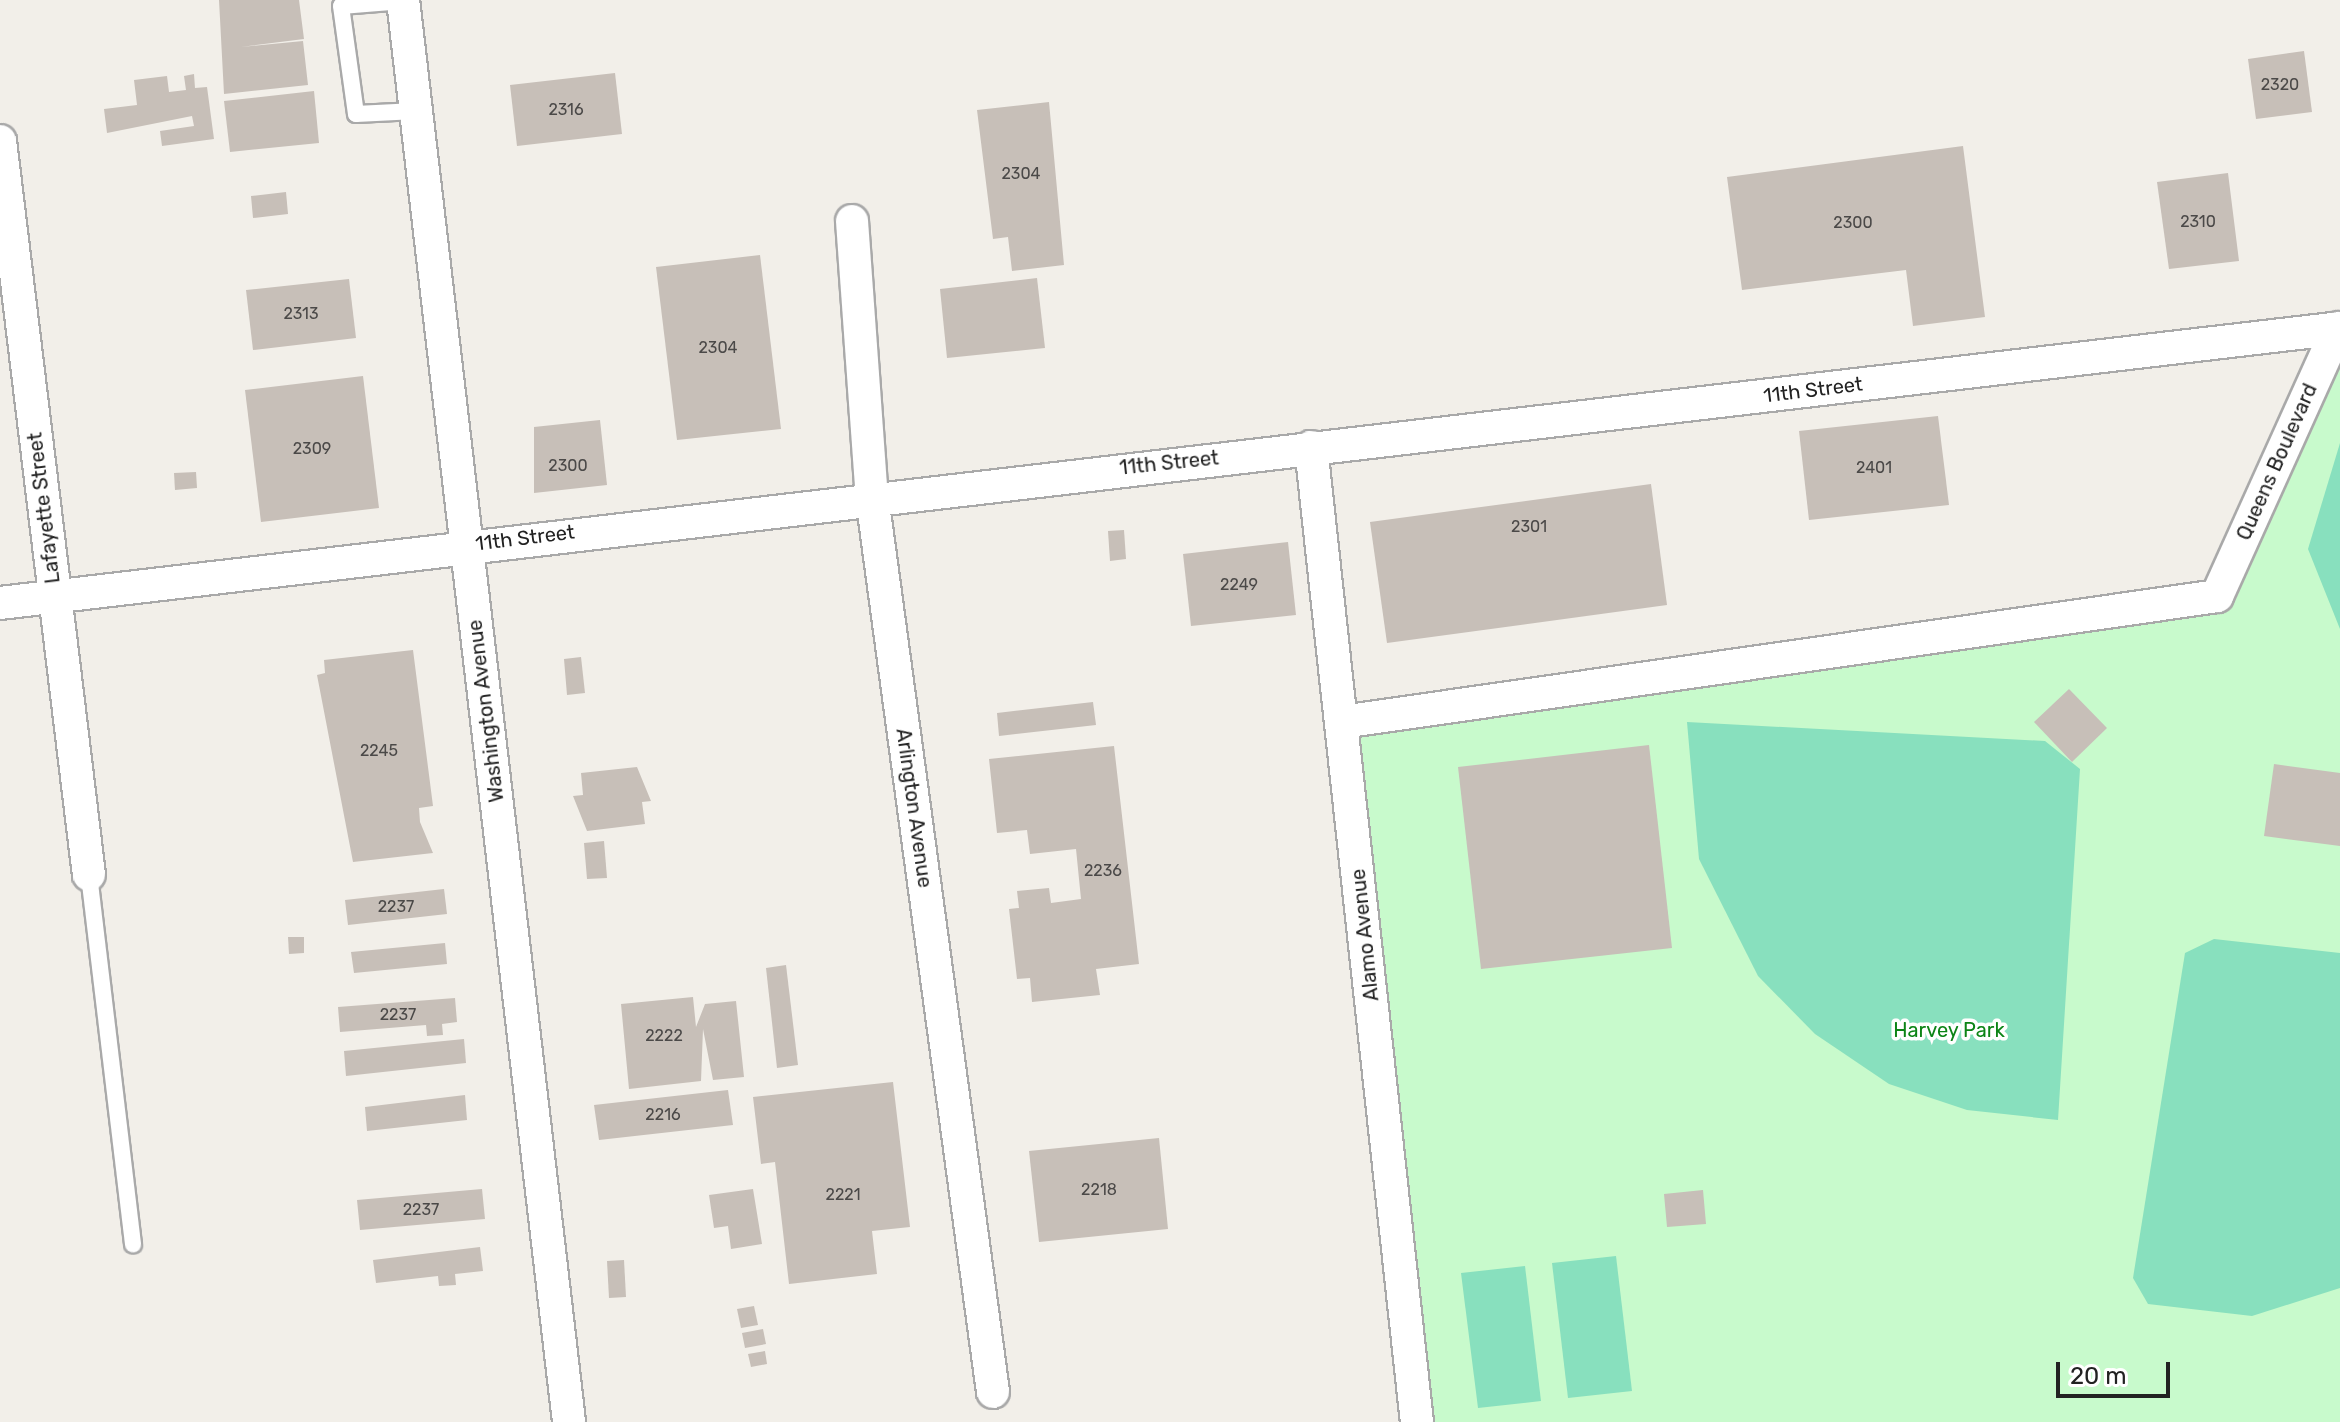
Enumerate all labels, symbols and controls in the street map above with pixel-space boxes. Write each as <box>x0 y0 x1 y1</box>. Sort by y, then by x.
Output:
house number: 2320 <box>2261 75 2299 95</box>
house number: 2316 <box>548 100 584 120</box>
house number: 2304 <box>1001 164 1041 184</box>
house number: 2310 <box>2180 212 2216 232</box>
house number: 2300 <box>1833 213 1873 233</box>
house number: 2313 <box>283 304 319 324</box>
house number: 2304 <box>698 338 738 358</box>
street label: 11th Street <box>1762 372 1864 408</box>
street label: Queens Boulevard <box>2232 380 2322 544</box>
street label: Lafayette Street <box>23 431 65 585</box>
house number: 2309 <box>293 439 331 459</box>
street label: 11th Street <box>1118 446 1220 480</box>
house number: 2300 <box>548 456 588 476</box>
house number: 2401 <box>1856 458 1892 478</box>
house number: 2301 <box>1511 517 1547 537</box>
street label: 11th Street <box>474 520 576 556</box>
house number: 2249 <box>1220 575 1258 595</box>
street label: Washington Avenue <box>463 618 509 804</box>
street label: Arlington Avenue <box>891 727 937 889</box>
house number: 2245 <box>360 741 398 761</box>
house number: 2236 <box>1084 861 1122 881</box>
street label: Alamo Avenue <box>1346 867 1384 1003</box>
house number: 2237 <box>378 897 414 917</box>
house number: 2237 <box>380 1005 416 1025</box>
park label: Harvey Park <box>1893 1018 2005 1042</box>
house number: 2222 <box>645 1026 683 1046</box>
house number: 2216 <box>645 1105 681 1125</box>
house number: 2218 <box>1081 1180 1117 1200</box>
house number: 2221 <box>825 1185 861 1205</box>
house number: 2237 <box>403 1200 439 1220</box>
scale bar <box>2060 1346 2174 1396</box>
text: 20 m <box>2070 1362 2127 1390</box>

